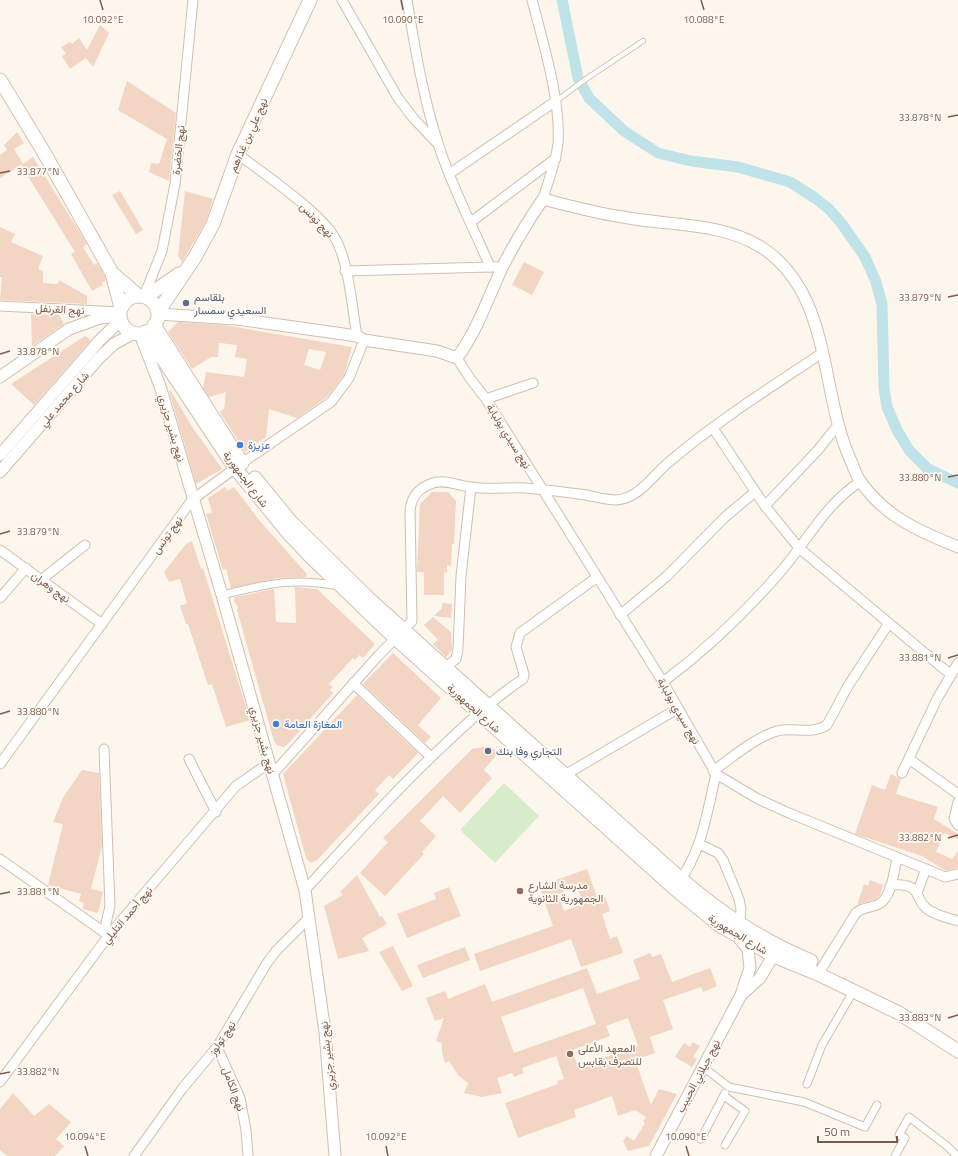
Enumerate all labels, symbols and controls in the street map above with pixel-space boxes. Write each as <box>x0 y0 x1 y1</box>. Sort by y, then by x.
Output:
text: 10.092°E <box>82 12 124 27</box>
text: 10.090°E <box>382 12 424 27</box>
text: 10.088°E <box>683 12 725 27</box>
street label: نهج علي بن غذاهم <box>224 95 273 175</box>
text: 33.878°N <box>899 110 941 125</box>
street label: نهج الخضرة <box>167 124 189 176</box>
text: 33.877°N <box>17 164 59 179</box>
street label: نهج تونس <box>296 199 338 241</box>
place label: بلقاسم السعيدي سمسار <box>193 289 266 320</box>
text: 33.879°N <box>899 290 941 305</box>
marker: بلقاسم السعيدي سمسار <box>181 298 191 308</box>
street label: نهج القرنفل <box>35 300 85 318</box>
text: 33.878°N <box>17 344 59 359</box>
street label: شارع محمد علي <box>35 368 94 432</box>
street label: نهج بشير جزيري <box>153 392 189 464</box>
street label: نهج سيدي بولبابة <box>481 400 535 473</box>
place label: عزيزة <box>248 437 271 453</box>
marker: عزيزة <box>235 440 245 450</box>
street label: شارع الجمهورية <box>219 447 273 511</box>
text: 33.880°N <box>899 470 941 485</box>
street label: نهج تونس <box>148 513 186 557</box>
text: 33.879°N <box>17 524 59 539</box>
street label: نهج وهران <box>28 567 74 607</box>
text: 33.881°N <box>899 650 941 665</box>
street label: نهج سيدي بولبابة <box>652 675 704 748</box>
street label: شارع الجمهورية <box>444 680 505 737</box>
text: 33.880°N <box>17 704 59 719</box>
street label: نهج بشير جزيري <box>244 704 280 776</box>
place label: المغازة العامة <box>284 716 342 732</box>
marker: المغازة العامة <box>271 719 281 729</box>
place label: التجاري وفا بنك <box>496 743 562 761</box>
marker: التجاري وفا بنك <box>483 746 493 756</box>
text: 33.882°N <box>899 830 941 845</box>
place label: مدرسة الشارع الجمهورية الثانوية <box>528 877 603 906</box>
street label: نهج أحمد التليلي <box>98 883 158 949</box>
text: 33.881°N <box>17 884 59 899</box>
marker: مدرسة الشارع الجمهورية الثانوية <box>515 886 525 896</box>
street label: شارع الجمهورية <box>705 910 771 958</box>
text: 33.883°N <box>899 1010 941 1025</box>
street label: نهج تولوز <box>204 1017 239 1059</box>
street label: نهج بشير جزيري <box>315 1020 341 1091</box>
street label: نهج جيلاني الحبيب <box>672 1037 726 1116</box>
place label: المعهد الأعلى للتصرف بقابس <box>578 1040 642 1069</box>
marker: المعهد الأعلى للتصرف بقابس <box>565 1049 575 1059</box>
text: 33.882°N <box>17 1064 59 1079</box>
street label: نهج الكامل <box>219 1065 249 1113</box>
scale bar <box>818 1118 897 1144</box>
text: 50 m <box>824 1122 850 1141</box>
text: 10.094°E <box>64 1129 106 1144</box>
text: 10.092°E <box>365 1129 407 1144</box>
text: 10.090°E <box>665 1129 707 1144</box>

